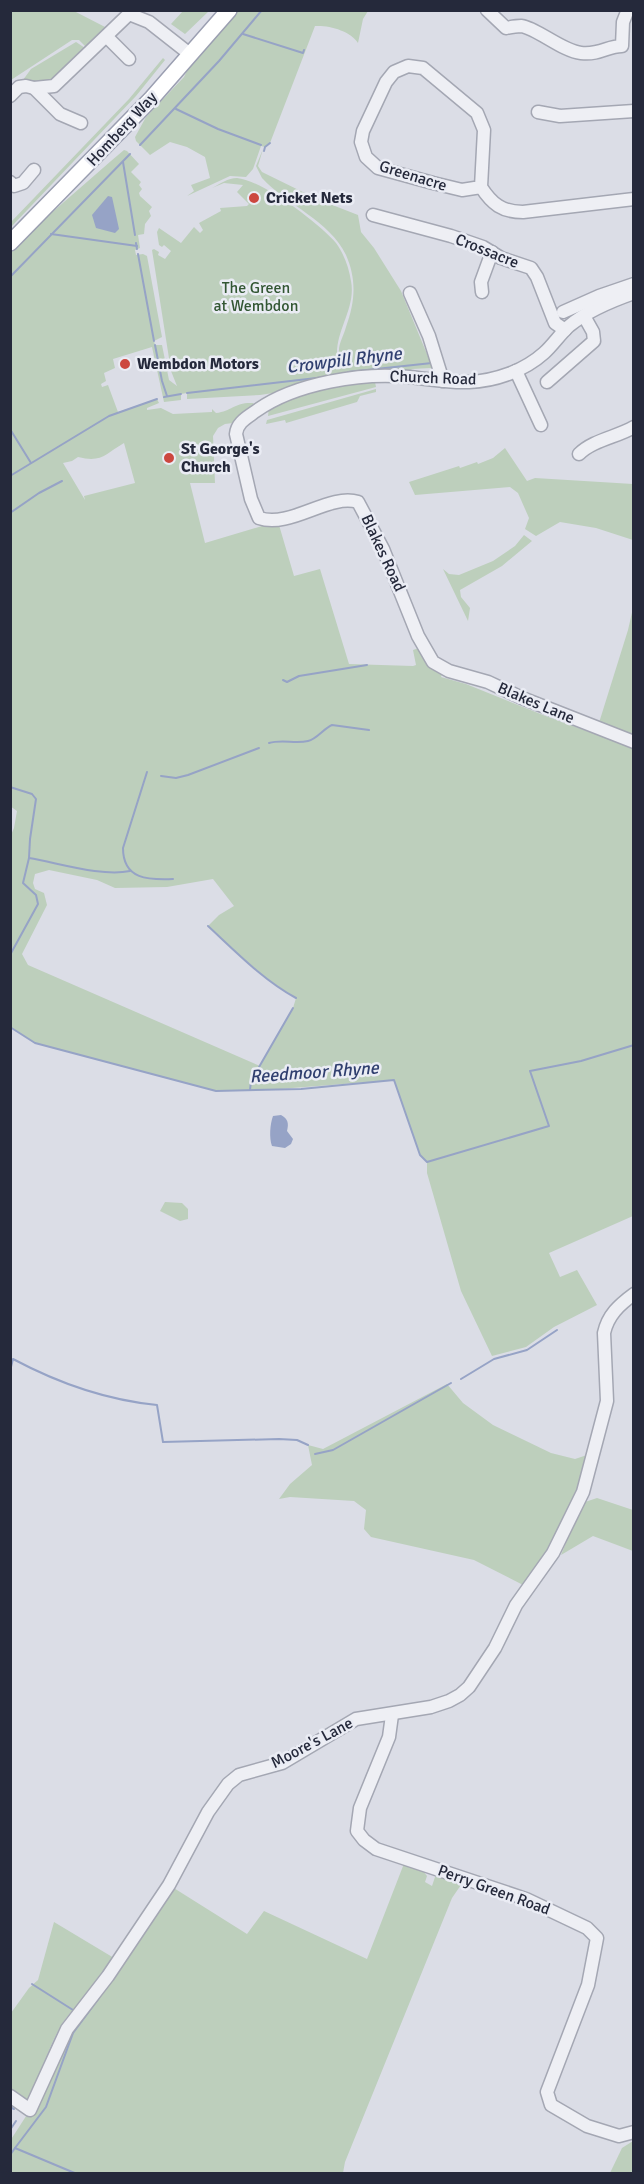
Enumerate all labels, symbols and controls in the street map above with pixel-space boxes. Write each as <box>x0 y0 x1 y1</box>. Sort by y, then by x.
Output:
street label: Homberg Way <box>82 87 162 170</box>
street label: Greenacre <box>377 156 449 196</box>
place label: Cricket Nets <box>266 188 353 208</box>
marker: Cricket Nets <box>247 191 261 205</box>
street label: Crossacre <box>452 229 522 273</box>
park label: The Green at Wembdon <box>214 278 298 316</box>
water label: Crowpill Rhyne <box>285 342 404 378</box>
place label: Wembdon Motors <box>137 354 259 374</box>
marker: Wembdon Motors <box>118 357 132 371</box>
street label: Church Road <box>389 366 477 390</box>
place label: St George's Church <box>181 439 260 477</box>
marker: St George's Church <box>162 451 176 465</box>
street label: Blakes Road <box>356 511 410 595</box>
street label: Blakes Lane <box>494 678 578 728</box>
water label: Reedmoor Rhyne <box>249 1056 380 1087</box>
street label: Moore's Lane <box>268 1713 356 1773</box>
street label: Perry Green Road <box>435 1860 553 1920</box>

